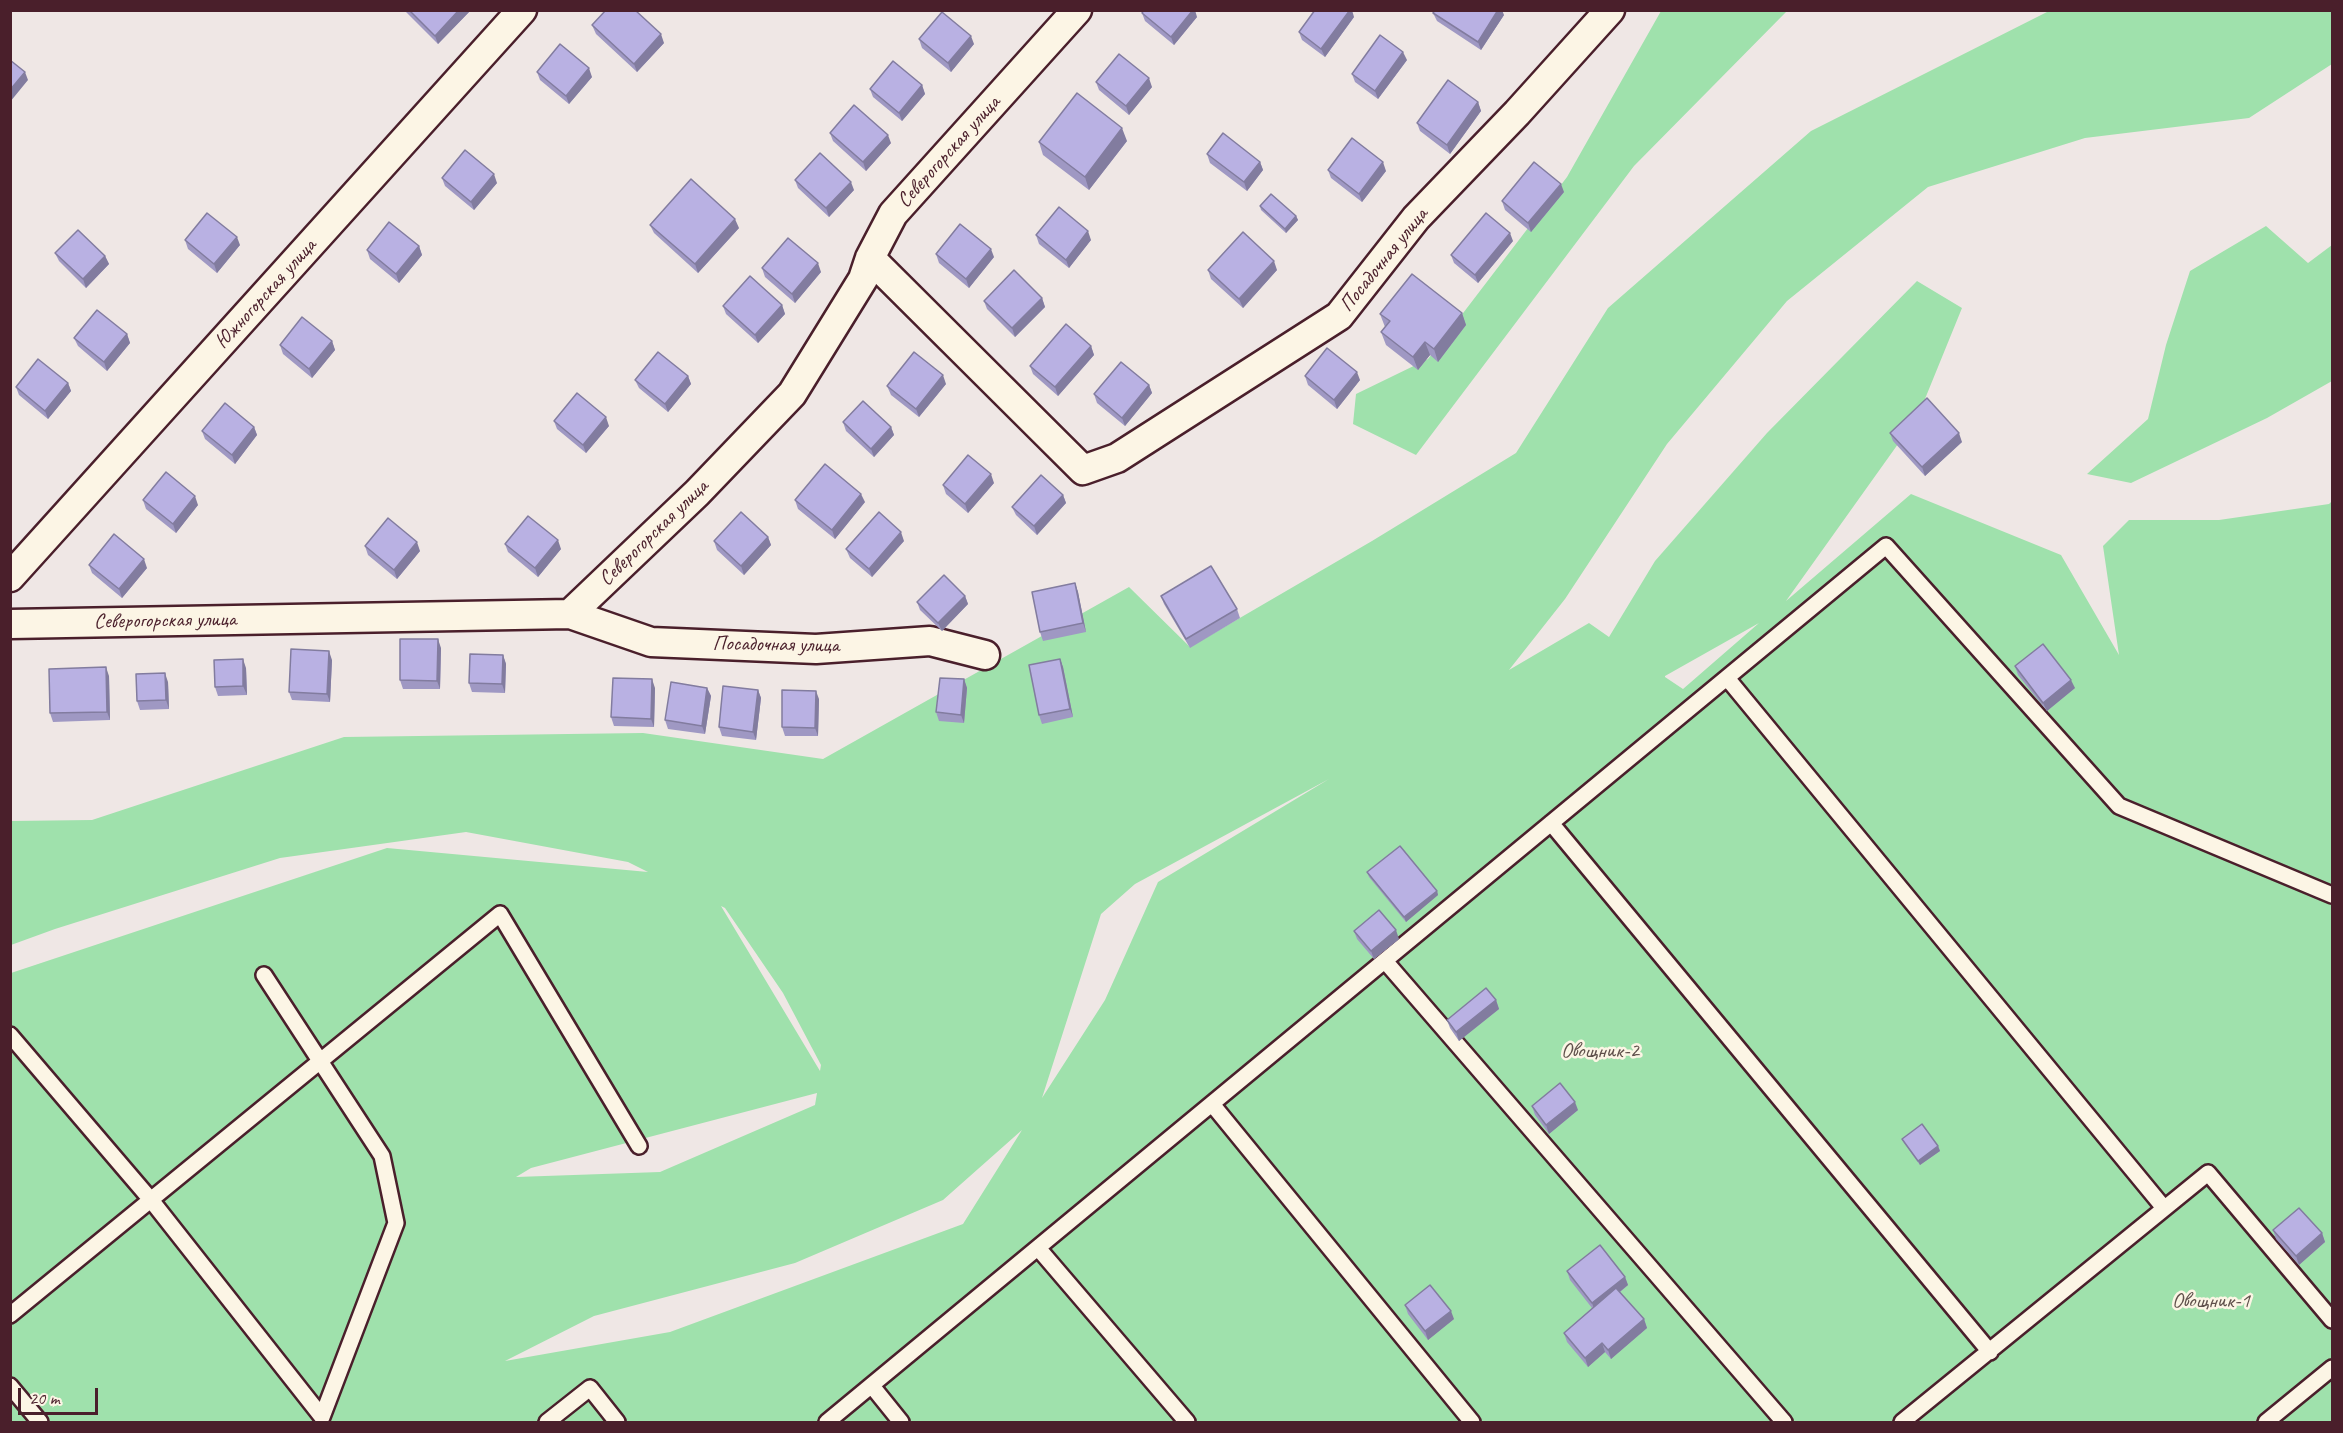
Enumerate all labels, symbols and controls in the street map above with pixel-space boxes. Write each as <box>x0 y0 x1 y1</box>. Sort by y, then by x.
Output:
street label: Северогорская улица <box>892 91 1006 213</box>
street label: Посадочная улица <box>1334 203 1434 317</box>
street label: Южногорская улица <box>210 234 322 354</box>
street label: Северогорская улица <box>594 474 714 592</box>
street label: Северогорская улица <box>94 607 236 635</box>
street label: Посадочная улица <box>712 631 840 659</box>
park label: Овощник-2 <box>1561 1038 1639 1064</box>
park label: Овощник-1 <box>2172 1288 2250 1314</box>
scale bar <box>21 1376 100 1414</box>
text: 20 m <box>29 1387 60 1409</box>

